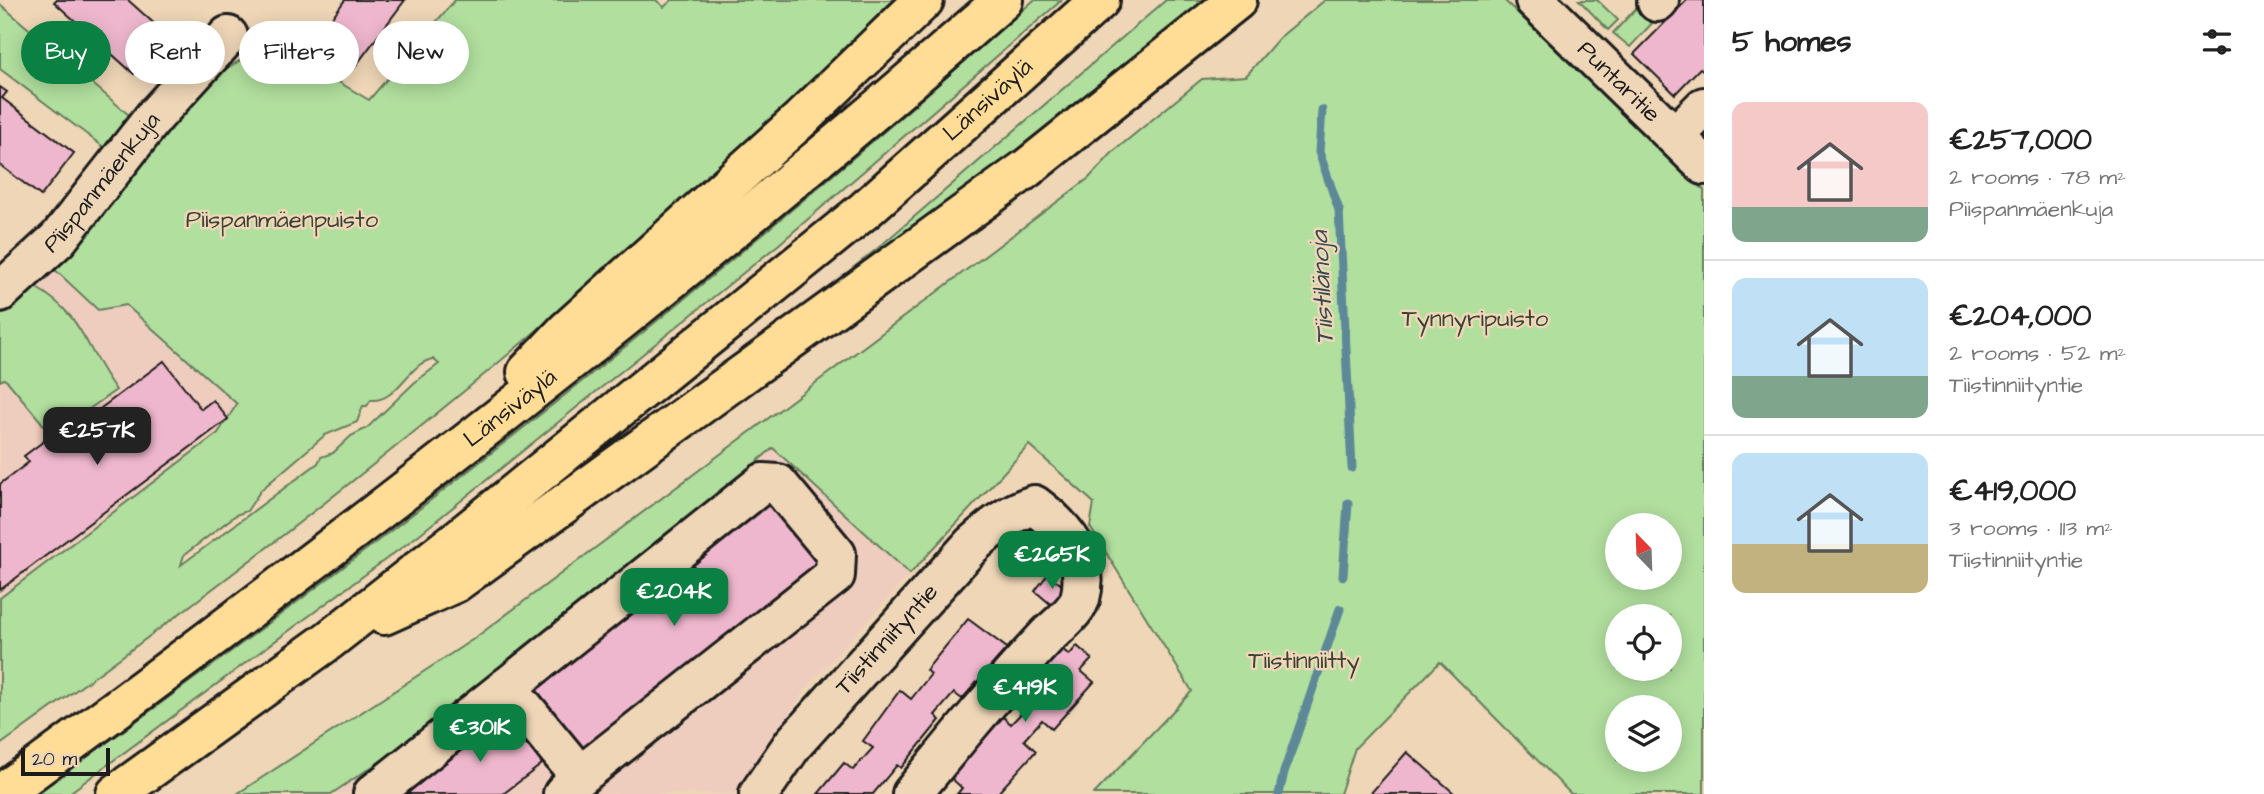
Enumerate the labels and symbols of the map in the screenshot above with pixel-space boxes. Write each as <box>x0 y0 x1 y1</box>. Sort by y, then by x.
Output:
street label: Puntaritie <box>1569 33 1668 130</box>
street label: Länsiväylä <box>936 51 1040 150</box>
street label: Piispanmäenkuja <box>36 105 169 261</box>
park label: Piispanmäenpuisto <box>186 203 379 237</box>
water label: Tiistilänoja <box>1301 228 1343 346</box>
park label: Tynnyripuisto <box>1402 302 1549 337</box>
street label: Länsiväylä <box>457 361 564 456</box>
pin: €257K <box>48 407 146 467</box>
north arrow <box>1605 513 1682 590</box>
pin: €265K <box>1003 532 1101 591</box>
pin: €204K <box>625 568 723 628</box>
street label: Tiistinniityntie <box>827 576 946 703</box>
park label: Tiistinniitty <box>1248 644 1360 679</box>
pin: €419K <box>976 664 1074 724</box>
pin: €301K <box>431 704 529 764</box>
scale bar <box>21 745 110 777</box>

